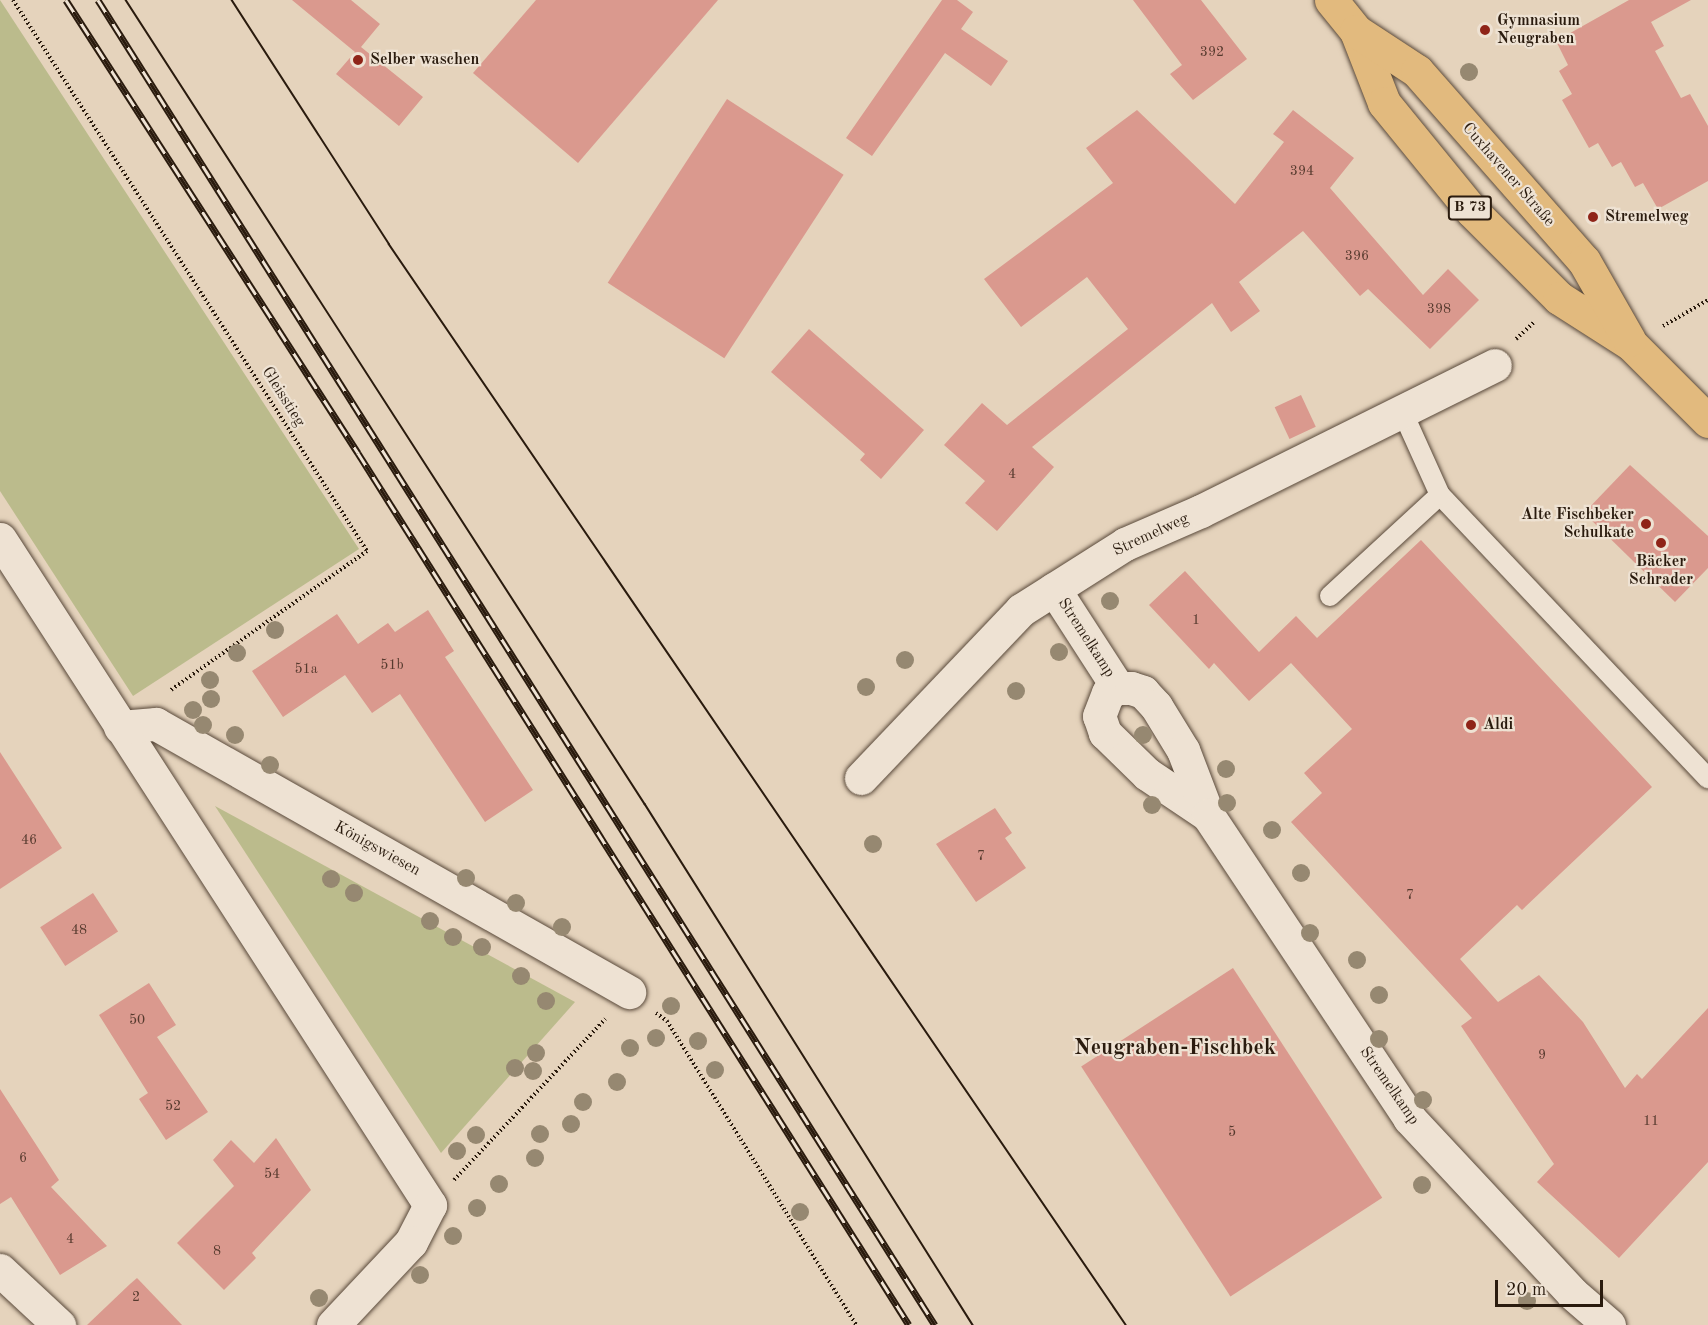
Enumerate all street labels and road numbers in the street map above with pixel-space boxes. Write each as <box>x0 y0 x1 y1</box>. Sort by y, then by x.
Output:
street label: Cuxhavener Straße <box>1458 119 1558 231</box>
road number: B 73 <box>1448 196 1492 220</box>
street label: Gleisstieg <box>257 363 309 431</box>
street label: Stremelweg <box>1110 509 1192 561</box>
street label: Stremelkamp <box>1053 595 1119 681</box>
street label: Königswiesen <box>331 817 423 881</box>
street label: Stremelkamp <box>1355 1043 1423 1129</box>

